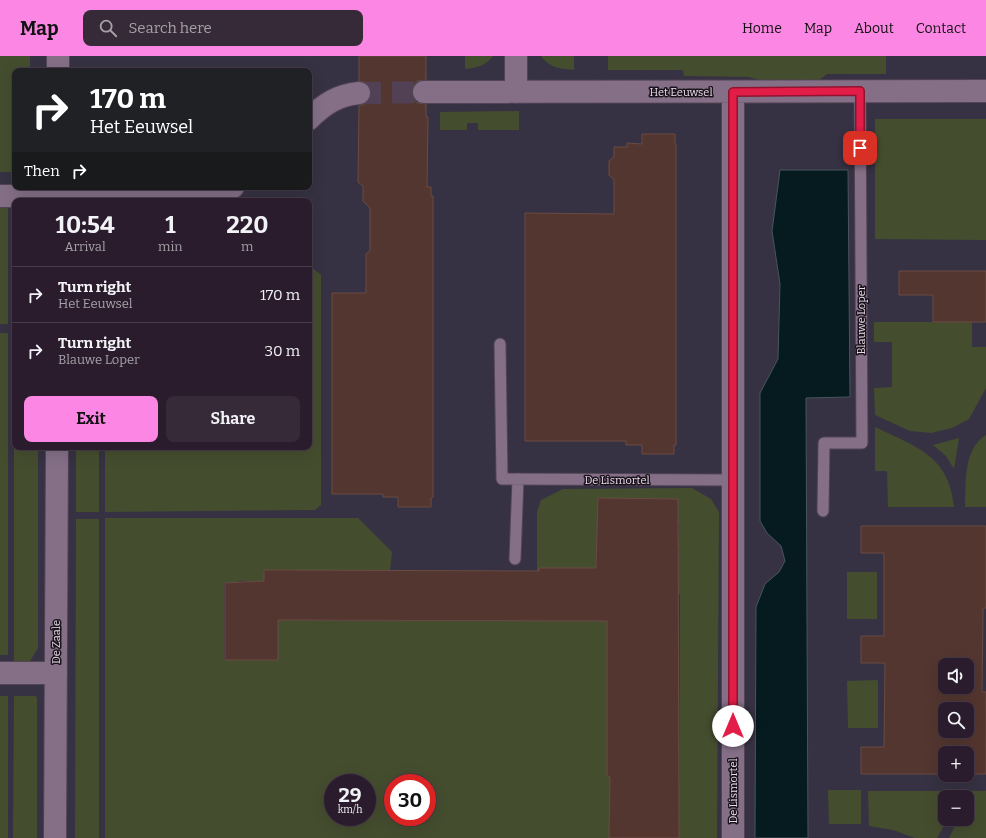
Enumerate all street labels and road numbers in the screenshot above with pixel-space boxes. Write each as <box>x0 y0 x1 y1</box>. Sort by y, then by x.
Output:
street label: Het Eeuwsel <box>649 86 713 99</box>
street label: Blauwe Loper <box>855 285 868 355</box>
street label: De Lismortel <box>584 474 650 487</box>
street label: De Zaale <box>50 620 63 664</box>
street label: De Lismortel <box>727 758 740 824</box>

